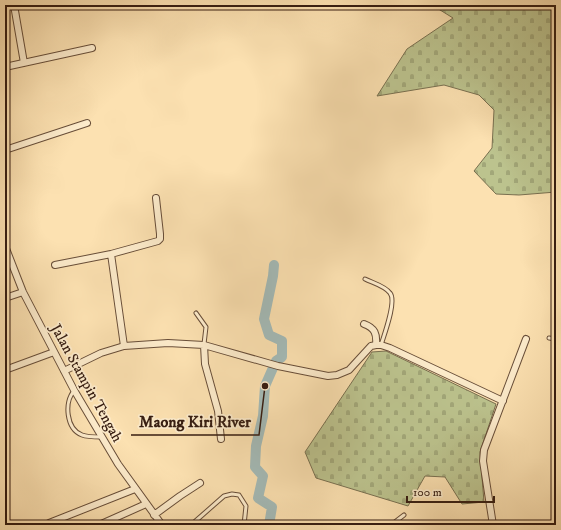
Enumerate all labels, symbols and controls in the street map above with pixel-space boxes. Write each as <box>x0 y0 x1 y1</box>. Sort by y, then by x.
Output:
street label: Jalan Stampin Tengah <box>45 319 127 446</box>
callout: Maong Kiri River <box>131 407 259 435</box>
text: Maong Kiri River <box>139 412 252 432</box>
scale bar <box>407 478 494 504</box>
text: 100 m <box>413 485 442 500</box>

